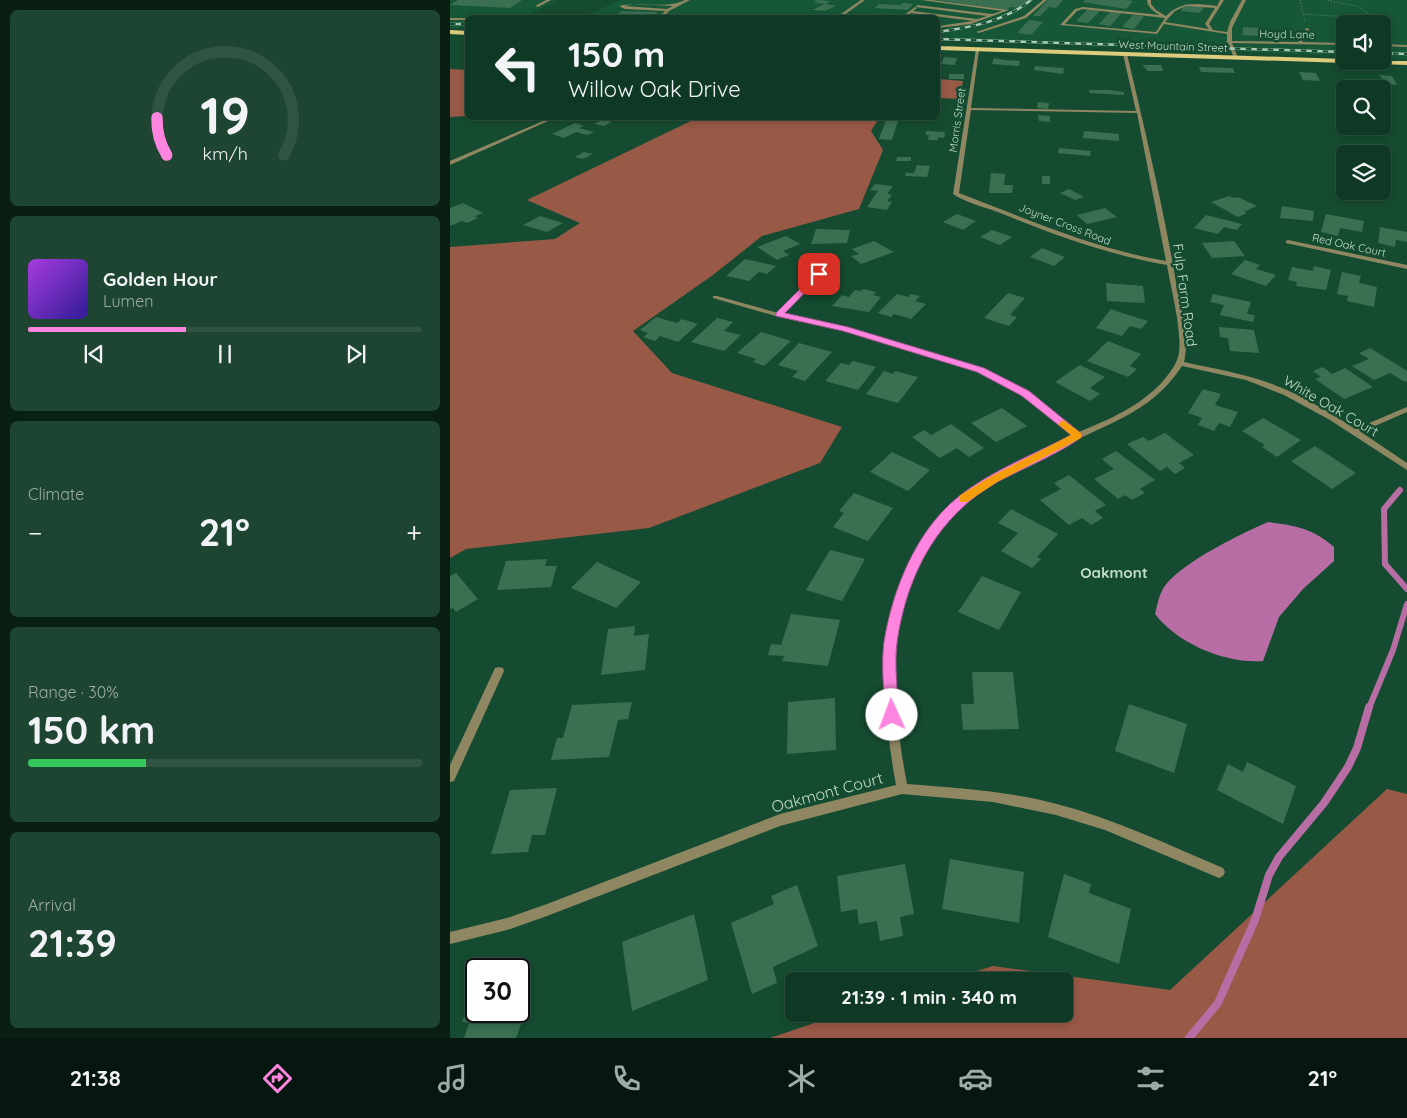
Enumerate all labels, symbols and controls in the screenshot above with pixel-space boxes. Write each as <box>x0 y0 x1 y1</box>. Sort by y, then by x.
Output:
map controls <box>1336 15 1391 200</box>
button: sound <box>1336 15 1391 70</box>
street label: Hoyd Lane <box>1259 27 1315 41</box>
text: 150 m <box>568 32 665 76</box>
icon: left <box>485 35 550 100</box>
street label: West Mountain Street <box>1118 37 1228 55</box>
text: Willow Oak Drive <box>568 75 741 103</box>
button: search <box>1336 80 1391 135</box>
text: 19 <box>200 82 250 147</box>
street label: Morris Street <box>946 87 968 153</box>
text: km/h <box>202 142 248 164</box>
button: layers <box>1336 145 1391 200</box>
street label: Joyner Cross Road <box>1017 200 1113 248</box>
street label: Red Oak Court <box>1311 230 1388 260</box>
street label: Fulp Farm Road <box>1169 242 1201 348</box>
pin <box>798 253 840 295</box>
icon: arrive <box>805 260 833 288</box>
text: Golden Hour <box>103 267 218 291</box>
text: Lumen <box>103 291 154 311</box>
icon: previous <box>80 340 108 368</box>
icon: pause <box>211 340 239 368</box>
icon: next <box>342 340 370 368</box>
street label: White Oak Court <box>1280 371 1382 441</box>
text: Climate <box>28 484 84 504</box>
text: 21° <box>199 508 250 556</box>
text: − <box>28 515 43 550</box>
text: + <box>406 515 422 550</box>
district label: Oakmont <box>1080 563 1148 582</box>
text: Range · 30% <box>28 682 119 702</box>
position arrow <box>865 688 917 740</box>
text: 150 km <box>28 706 155 754</box>
street label: Oakmont Court <box>769 768 885 816</box>
text: Arrival <box>28 895 76 915</box>
text: 21:39 <box>28 919 117 967</box>
speed limit sign: 30 <box>465 958 530 1023</box>
text: 21:39 · 1 min · 340 m <box>841 985 1017 1009</box>
icon: directions <box>260 1061 295 1096</box>
icon: music <box>435 1061 470 1096</box>
icon: phone <box>609 1061 644 1096</box>
icon: climate <box>784 1061 819 1096</box>
icon: car <box>958 1061 993 1096</box>
icon: filters <box>1133 1061 1168 1096</box>
text: 21:38 <box>70 1064 121 1092</box>
text: 21° <box>1307 1064 1337 1092</box>

